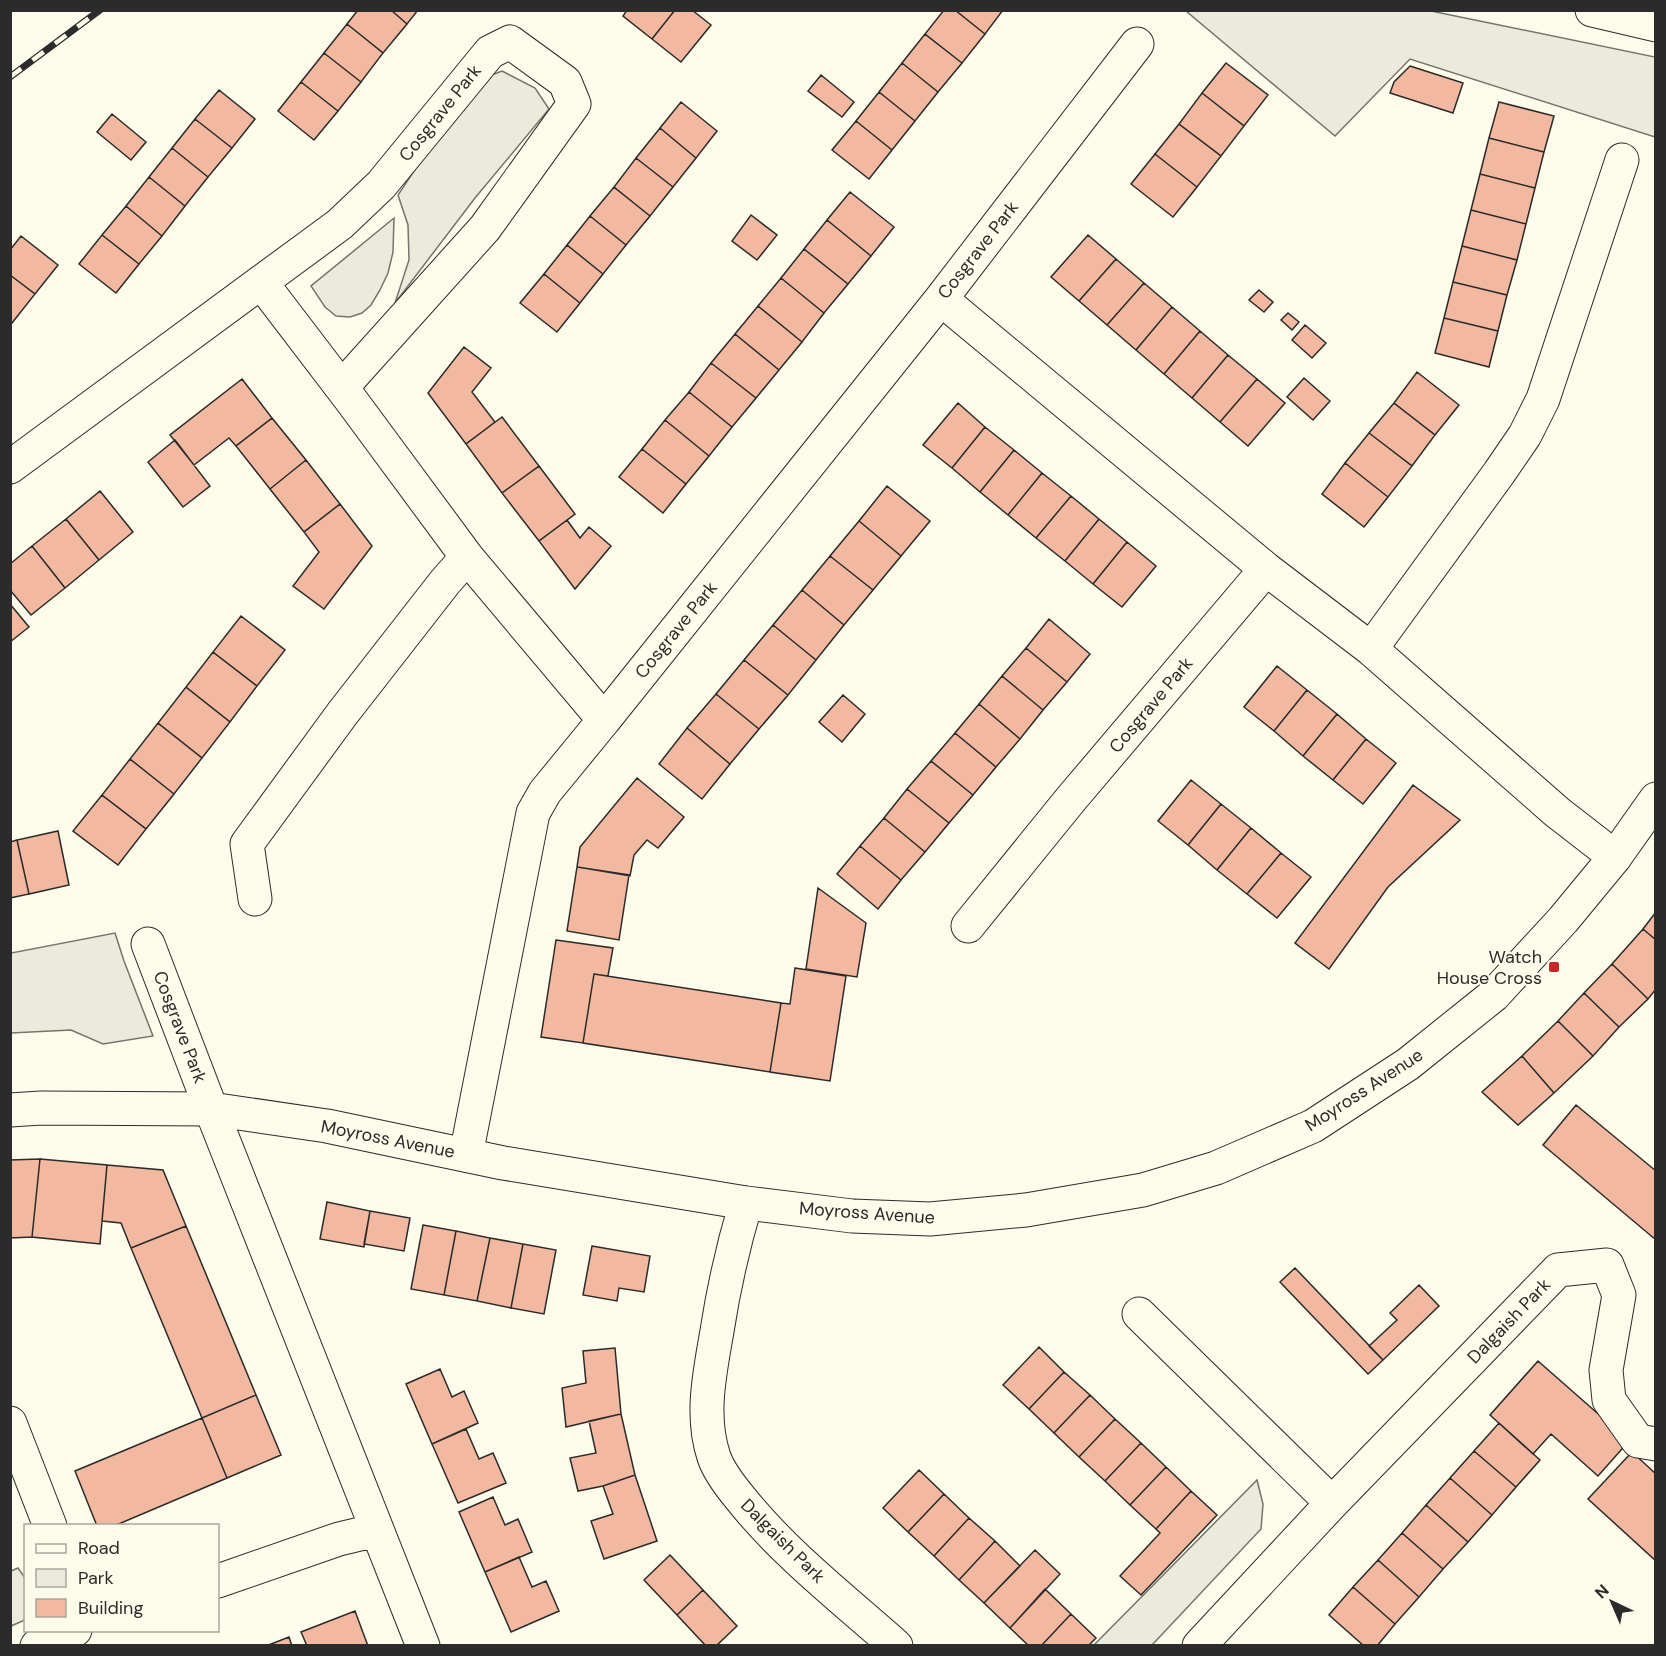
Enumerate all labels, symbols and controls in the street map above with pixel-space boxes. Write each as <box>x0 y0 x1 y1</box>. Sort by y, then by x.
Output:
street label: Cosgrave Park <box>393 59 487 167</box>
street label: Cosgrave Park <box>932 196 1024 304</box>
street label: Cosgrave Park <box>629 576 723 684</box>
street label: Cosgrave Park <box>1104 652 1198 758</box>
place label: Watch House Cross <box>1437 945 1542 990</box>
marker: Watch House Cross <box>1547 960 1561 974</box>
street label: Cosgrave Park <box>148 967 212 1087</box>
street label: Moyross Avenue <box>1300 1043 1428 1137</box>
street label: Moyross Avenue <box>319 1114 457 1164</box>
street label: Moyross Avenue <box>798 1196 936 1230</box>
street label: Dalgaish Park <box>1462 1273 1556 1369</box>
street label: Dalgaish Park <box>736 1494 830 1588</box>
legend <box>24 1524 219 1632</box>
text: Road <box>78 1536 120 1560</box>
text: Park <box>78 1566 114 1590</box>
north arrow <box>1582 1572 1642 1632</box>
text: N <box>1590 1580 1613 1603</box>
text: Building <box>78 1596 143 1620</box>

